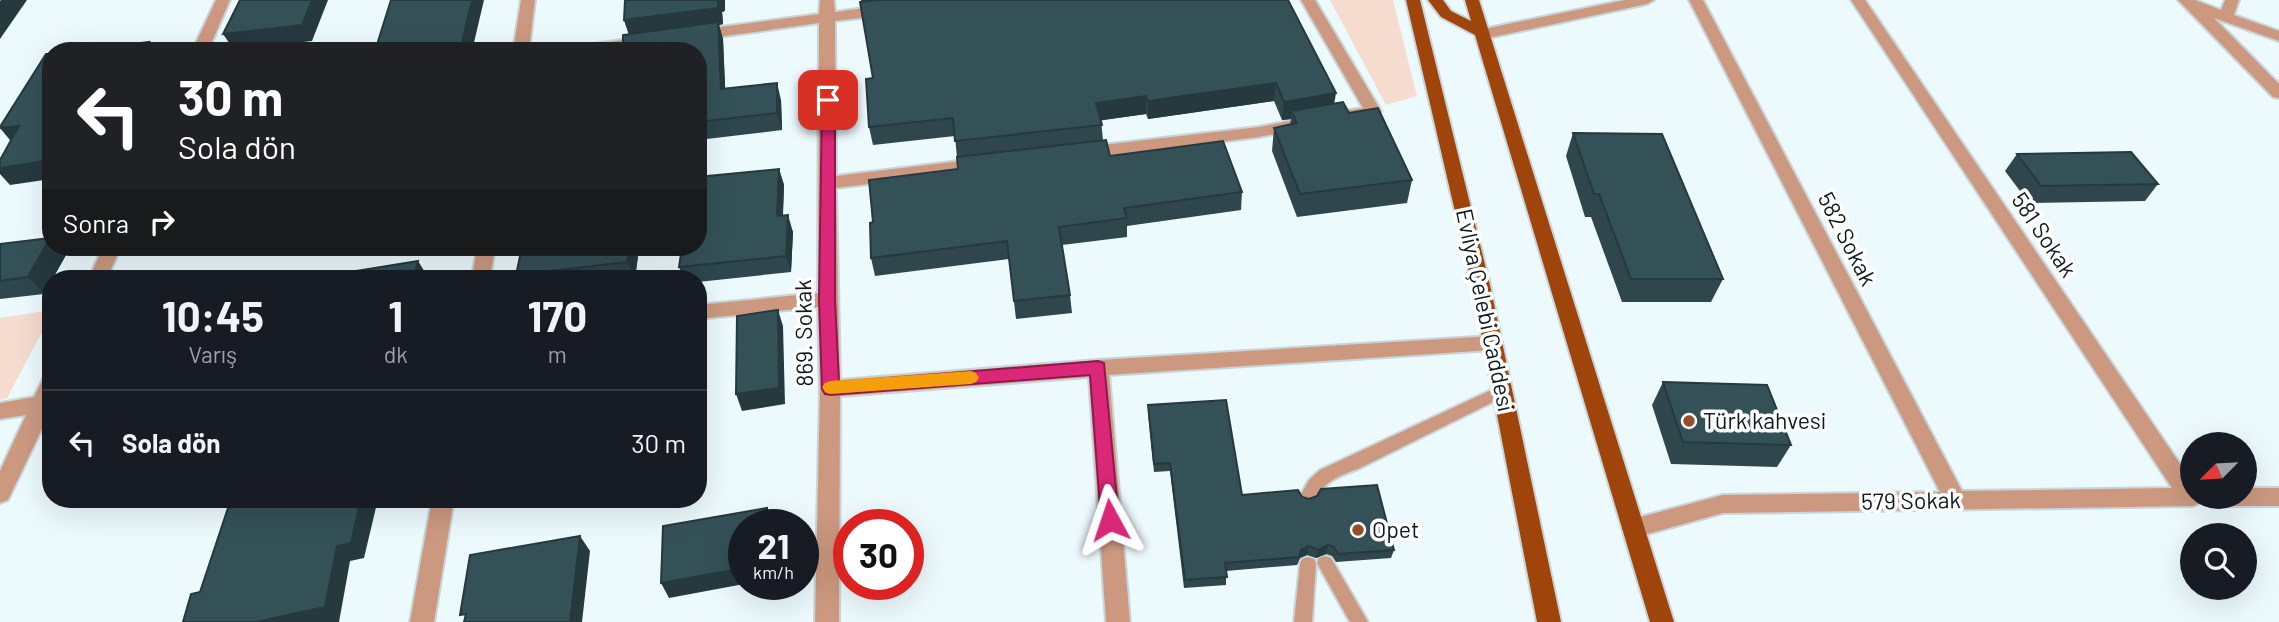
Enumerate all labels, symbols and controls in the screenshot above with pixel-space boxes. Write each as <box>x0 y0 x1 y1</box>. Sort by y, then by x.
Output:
text: 30 m <box>178 67 283 126</box>
icon: left <box>63 70 154 161</box>
pin <box>798 70 858 130</box>
icon: arrive <box>809 81 847 119</box>
text: Sola dön <box>178 127 296 165</box>
street label: 582 Sokak <box>1812 187 1883 290</box>
street label: 581 Sokak <box>2006 187 2083 282</box>
icon: right <box>143 203 181 241</box>
street label: Evliya Çelebi Caddesi <box>1451 206 1521 414</box>
text: Sonra <box>63 207 129 238</box>
street label: 869. Sokak <box>788 279 818 387</box>
text: 10:45 <box>162 290 264 340</box>
text: 1 <box>388 290 403 340</box>
text: 170 <box>528 290 587 340</box>
text: Varış <box>189 340 237 368</box>
text: dk <box>384 340 408 368</box>
text: m <box>548 340 567 368</box>
place label: Türk kahvesi <box>1703 406 1826 434</box>
marker: Türk kahvesi <box>1681 413 1697 429</box>
icon: left <box>63 424 101 462</box>
text: Sola dön <box>122 427 220 458</box>
text: 30 m <box>631 427 686 458</box>
north arrow <box>2180 432 2258 509</box>
map controls <box>2180 432 2257 600</box>
position arrow <box>1073 483 1147 557</box>
street label: 579 Sokak <box>1861 485 1961 515</box>
speed limit sign: 30 <box>833 509 924 600</box>
place label: Opet <box>1372 515 1419 543</box>
marker: Opet <box>1350 522 1366 538</box>
button: search <box>2180 523 2257 600</box>
text: 21 <box>758 524 789 566</box>
text: km/h <box>753 561 794 583</box>

